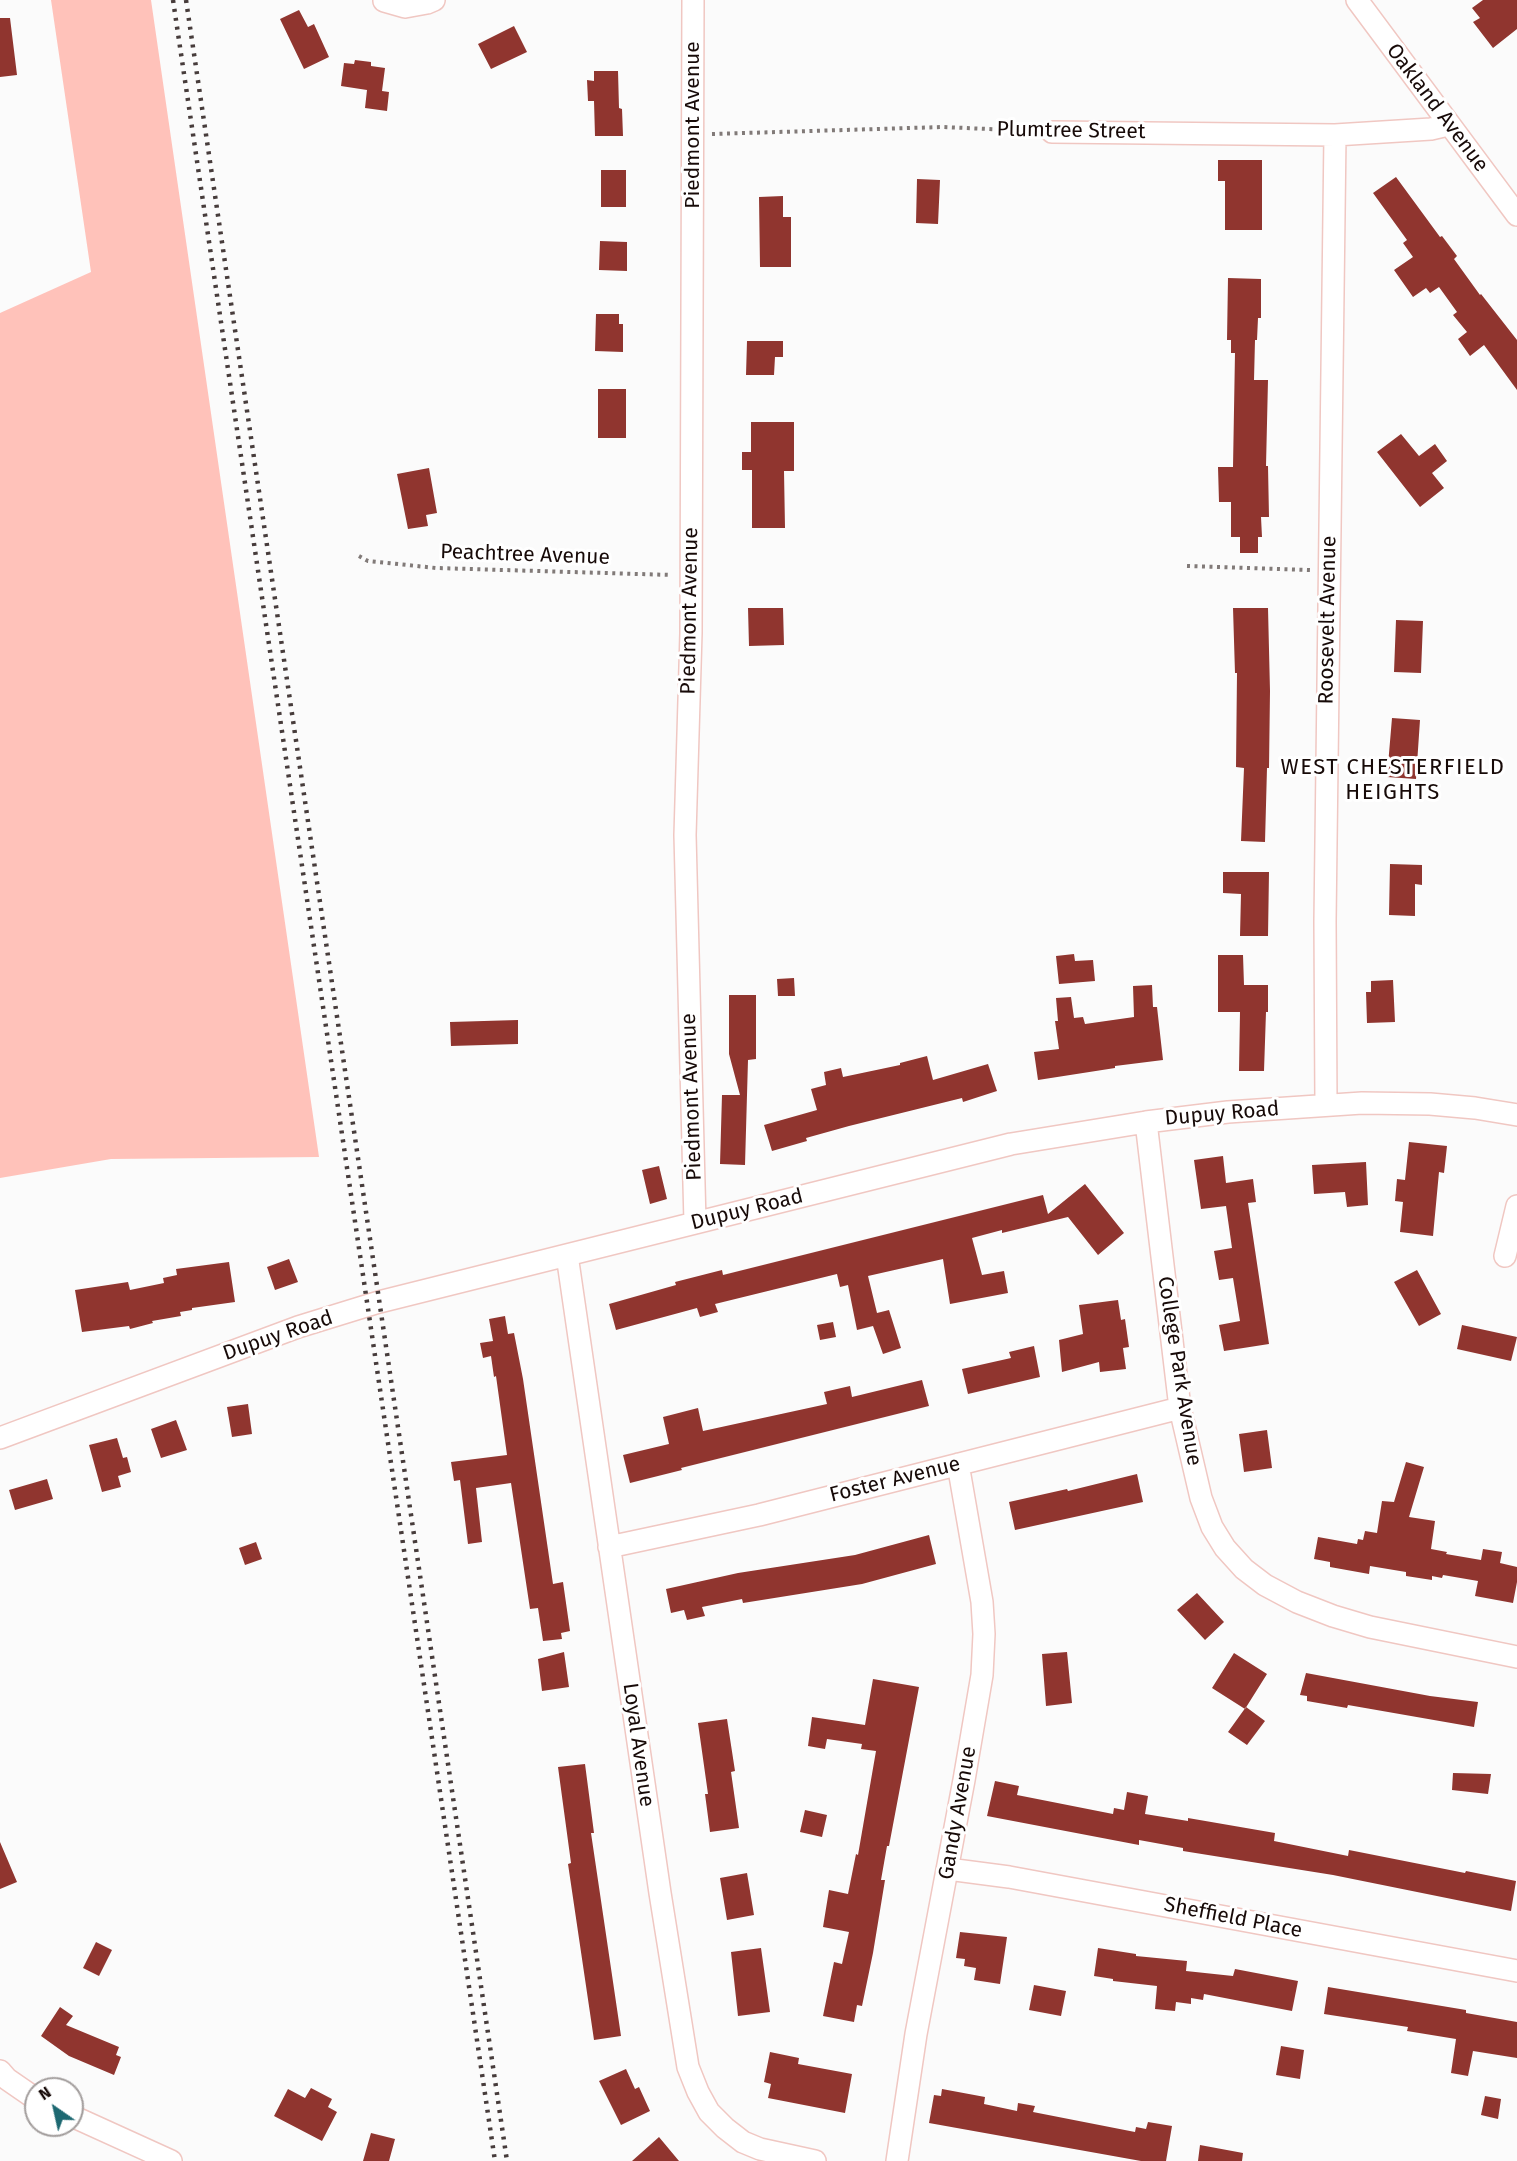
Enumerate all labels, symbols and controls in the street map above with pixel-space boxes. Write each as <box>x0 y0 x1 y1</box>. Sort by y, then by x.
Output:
street label: Oakland Avenue <box>1381 39 1493 177</box>
street label: Piedmont Avenue <box>680 41 706 209</box>
street label: Plumtree Street <box>996 117 1146 145</box>
street label: Piedmont Avenue <box>676 527 704 695</box>
street label: Roosevelt Avenue <box>1314 535 1342 705</box>
street label: Peachtree Avenue <box>440 539 610 571</box>
district label: WEST CHESTERFIELD HEIGHTS <box>1281 755 1505 806</box>
street label: Piedmont Avenue <box>676 1013 708 1181</box>
street label: Dupuy Road <box>1164 1096 1280 1132</box>
street label: Dupuy Road <box>688 1184 806 1236</box>
street label: College Park Avenue <box>1152 1274 1206 1468</box>
street label: Dupuy Road <box>220 1305 336 1367</box>
street label: Foster Avenue <box>827 1452 963 1508</box>
street label: Loyal Avenue <box>617 1681 659 1809</box>
street label: Gandy Avenue <box>934 1744 982 1882</box>
street label: Sheffield Place <box>1162 1892 1304 1944</box>
north arrow <box>24 2077 84 2137</box>
text: N <box>35 2082 54 2104</box>

